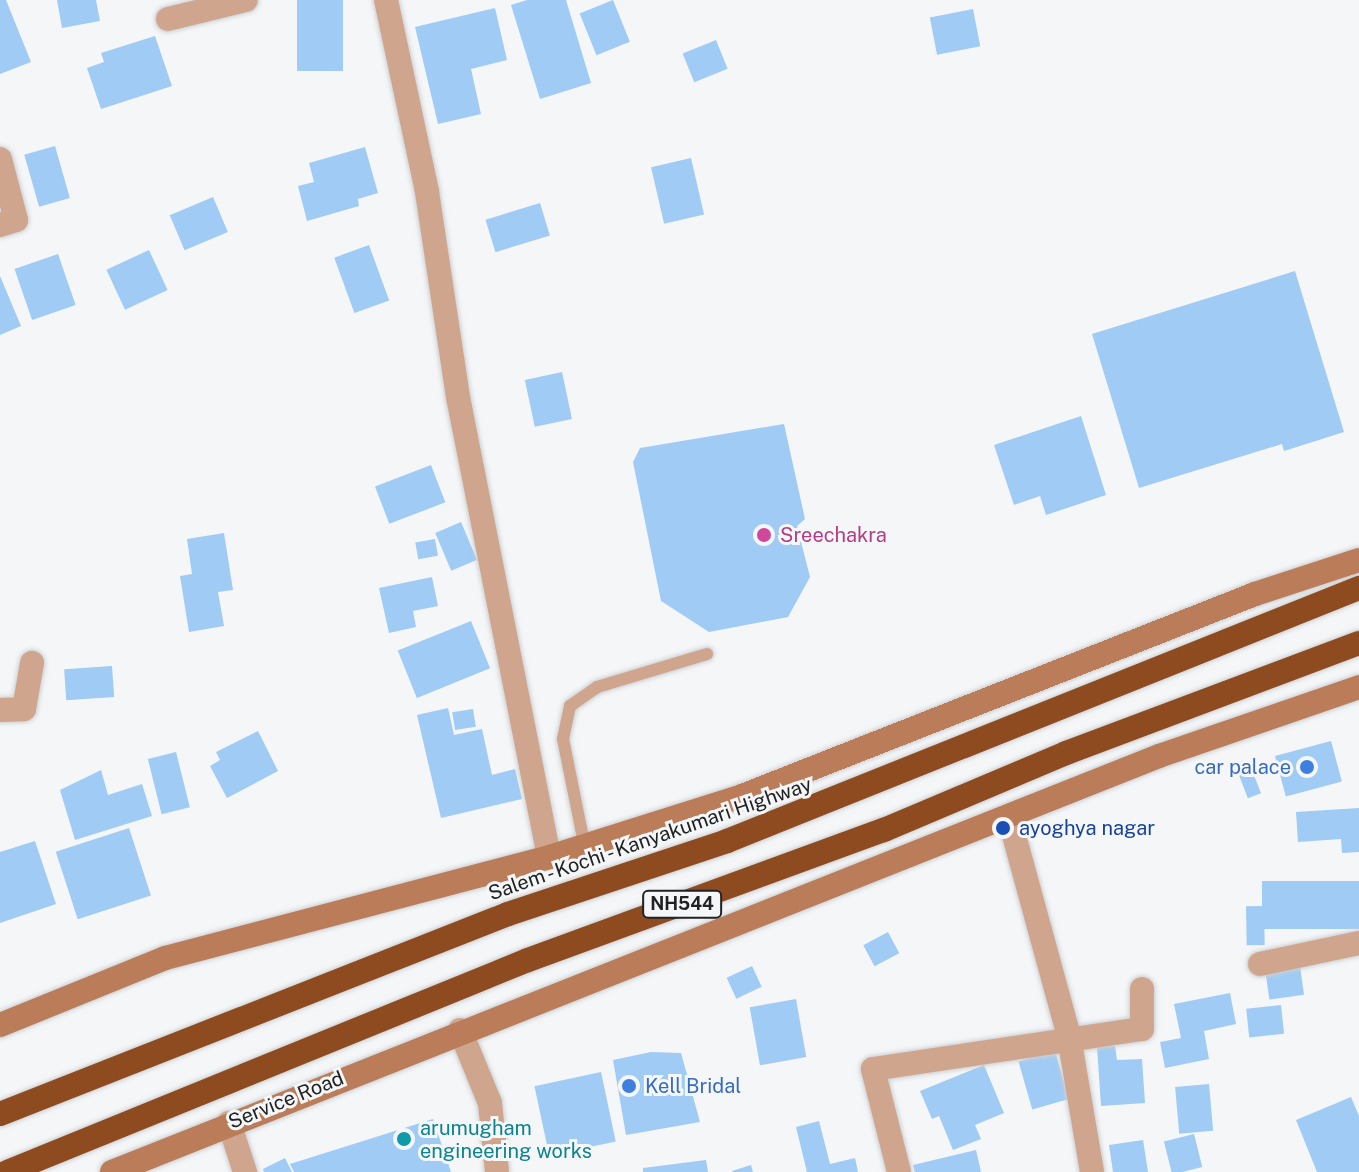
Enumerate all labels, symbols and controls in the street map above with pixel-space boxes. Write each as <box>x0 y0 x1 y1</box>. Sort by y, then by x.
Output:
place label: Sreechakra <box>780 523 887 547</box>
marker: Sreechakra <box>755 526 773 544</box>
place label: car palace <box>1195 755 1291 779</box>
marker: car palace <box>1298 758 1316 776</box>
street label: Salem - Kochi - Kanyakumari Highway <box>480 770 820 908</box>
place label: ayoghya nagar <box>1019 816 1155 840</box>
marker: ayoghya nagar <box>994 819 1012 837</box>
road number: NH544 <box>642 890 722 918</box>
street label: Service Road <box>225 1066 347 1134</box>
place label: Kell Bridal <box>645 1074 741 1098</box>
marker: Kell Bridal <box>620 1077 638 1095</box>
place label: arumugham engineering works <box>420 1116 592 1163</box>
marker: arumugham engineering works <box>395 1130 413 1148</box>

